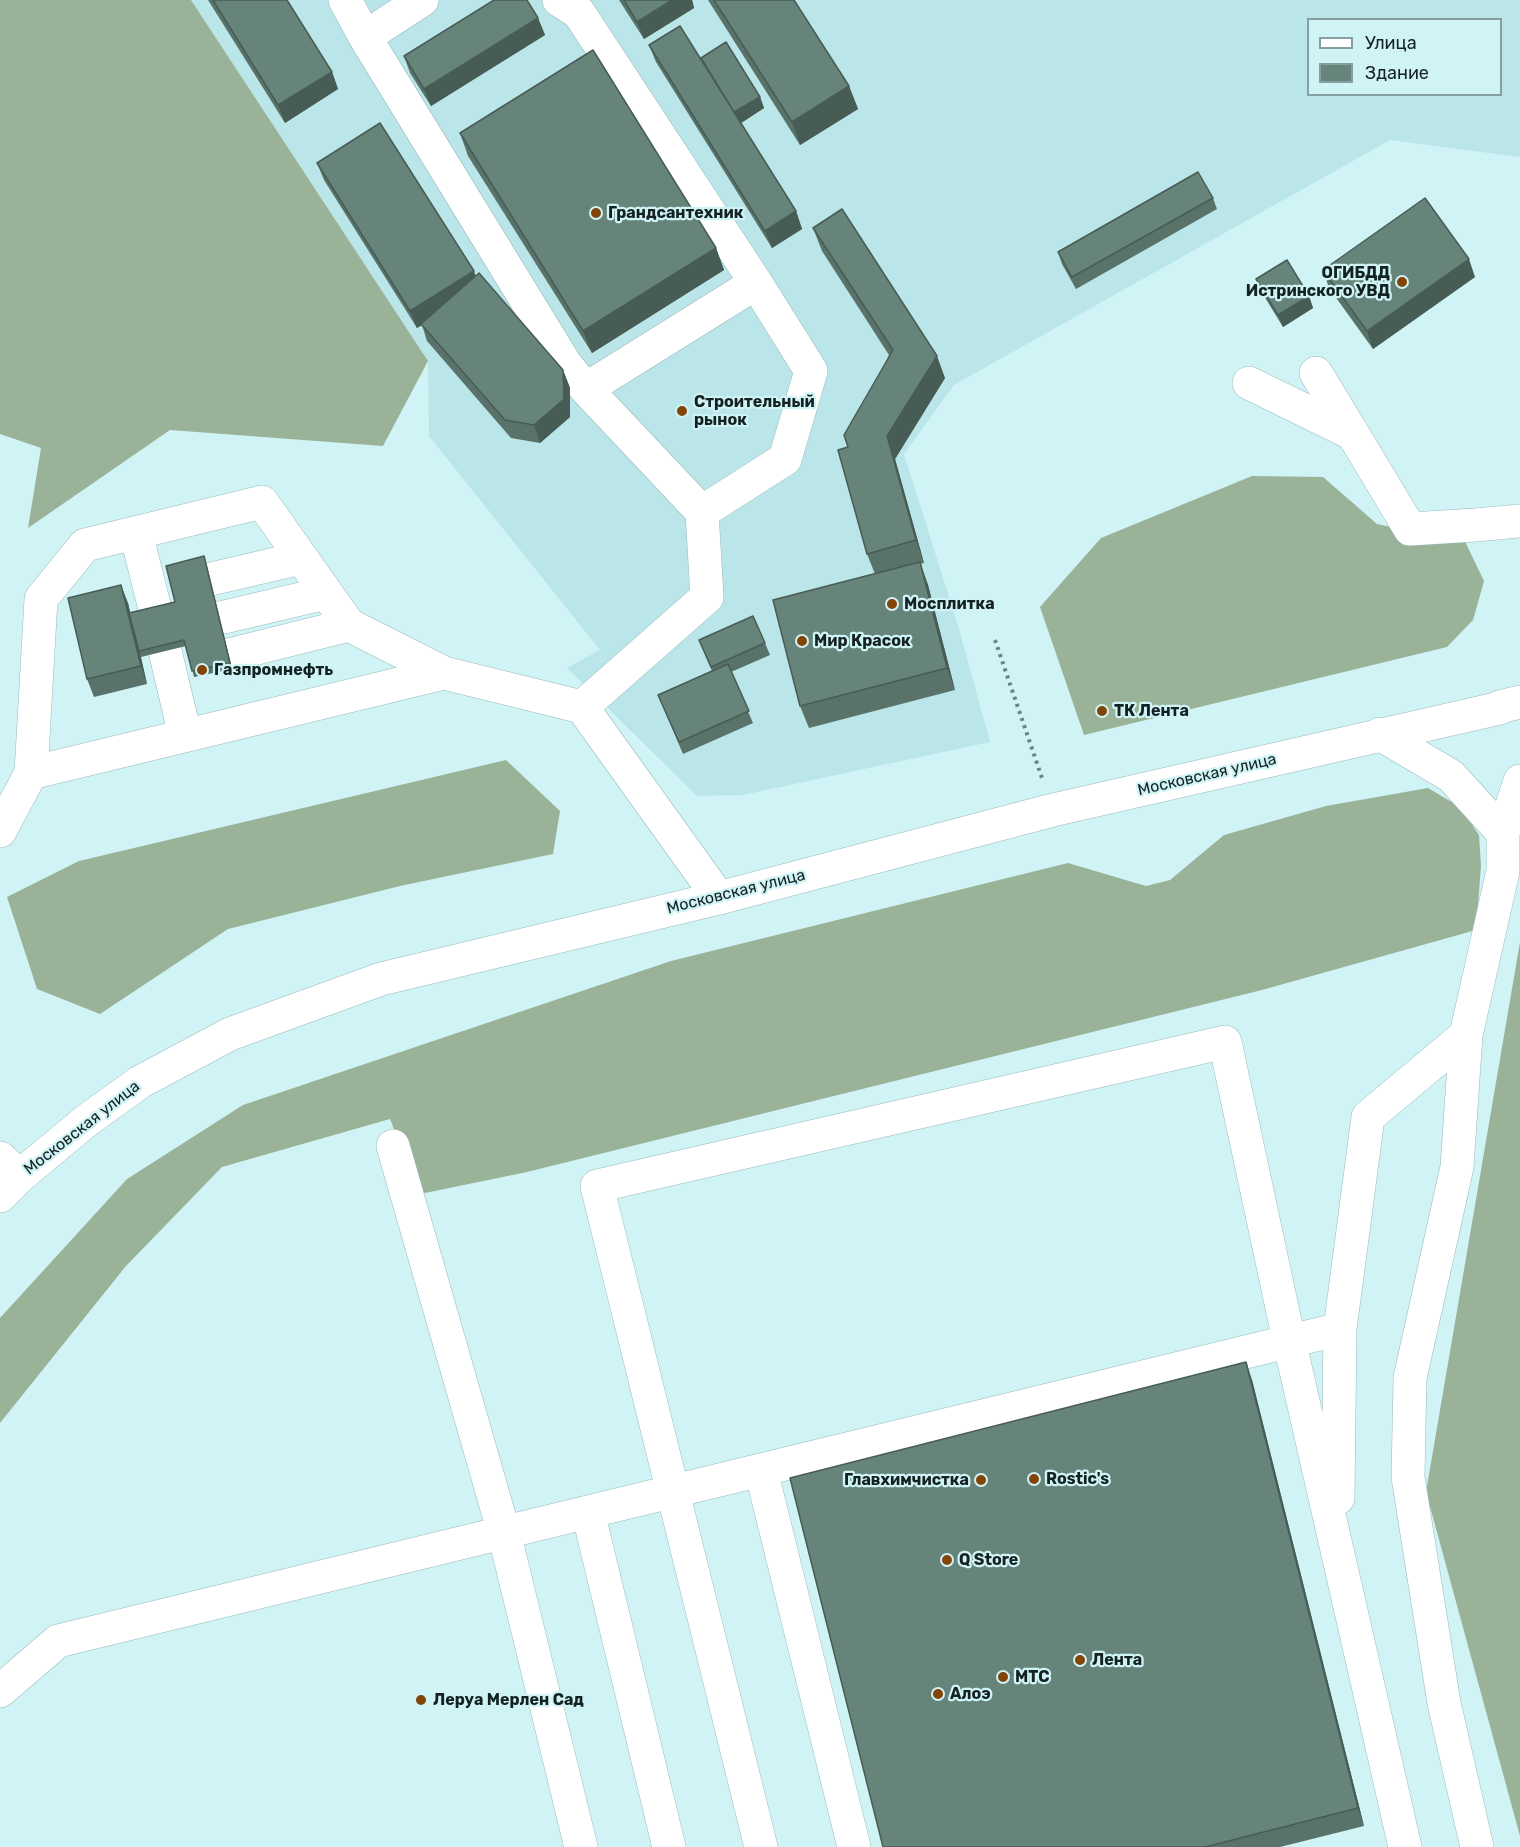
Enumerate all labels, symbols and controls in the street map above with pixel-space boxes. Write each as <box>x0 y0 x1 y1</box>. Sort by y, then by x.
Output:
legend <box>1307 18 1502 96</box>
text: Улица <box>1365 32 1417 54</box>
text: Здание <box>1365 62 1429 84</box>
place label: Грандсантехник <box>608 203 743 223</box>
marker: Грандсантехник <box>589 206 603 220</box>
place label: ОГИБДД Истринского УВД <box>1246 263 1390 301</box>
marker: ОГИБДД Истринского УВД <box>1395 275 1409 289</box>
place label: Строительный рынок <box>694 392 815 430</box>
marker: Строительный рынок <box>675 404 689 418</box>
place label: Мосплитка <box>904 594 995 614</box>
marker: Мосплитка <box>885 597 899 611</box>
place label: Мир Красок <box>814 631 911 651</box>
marker: Мир Красок <box>795 634 809 648</box>
place label: Газпромнефть <box>214 660 333 680</box>
marker: Газпромнефть <box>195 663 209 677</box>
place label: ТК Лента <box>1114 701 1189 721</box>
marker: ТК Лента <box>1095 704 1109 718</box>
street label: Московская улица <box>1136 750 1278 800</box>
street label: Московская улица <box>665 866 807 918</box>
street label: Московская улица <box>20 1077 144 1179</box>
place label: Rostic's <box>1046 1469 1109 1489</box>
place label: Главхимчистка <box>844 1470 969 1490</box>
marker: Rostic's <box>1027 1472 1041 1486</box>
marker: Главхимчистка <box>974 1473 988 1487</box>
place label: Q Store <box>959 1550 1018 1570</box>
marker: Q Store <box>940 1553 954 1567</box>
place label: Лента <box>1092 1650 1142 1670</box>
marker: Лента <box>1073 1653 1087 1667</box>
place label: МТС <box>1015 1667 1050 1687</box>
marker: МТС <box>996 1670 1010 1684</box>
place label: Алоэ <box>950 1684 991 1704</box>
marker: Алоэ <box>931 1687 945 1701</box>
place label: Леруа Мерлен Сад <box>433 1690 584 1710</box>
marker: Леруа Мерлен Сад <box>414 1693 428 1707</box>

